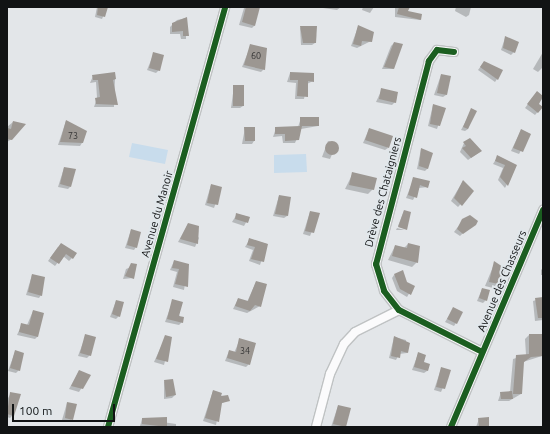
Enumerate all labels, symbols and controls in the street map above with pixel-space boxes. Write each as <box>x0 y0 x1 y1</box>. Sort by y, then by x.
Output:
house number: 60 <box>251 51 261 61</box>
house number: 73 <box>68 131 78 141</box>
street label: Drève des Chataigniers <box>362 136 404 248</box>
street label: Avenue du Manoir <box>138 169 176 259</box>
street label: Avenue des Chasseurs <box>475 228 529 334</box>
house number: 34 <box>240 346 250 356</box>
scale bar <box>14 396 117 422</box>
text: 100 m <box>19 404 52 417</box>

